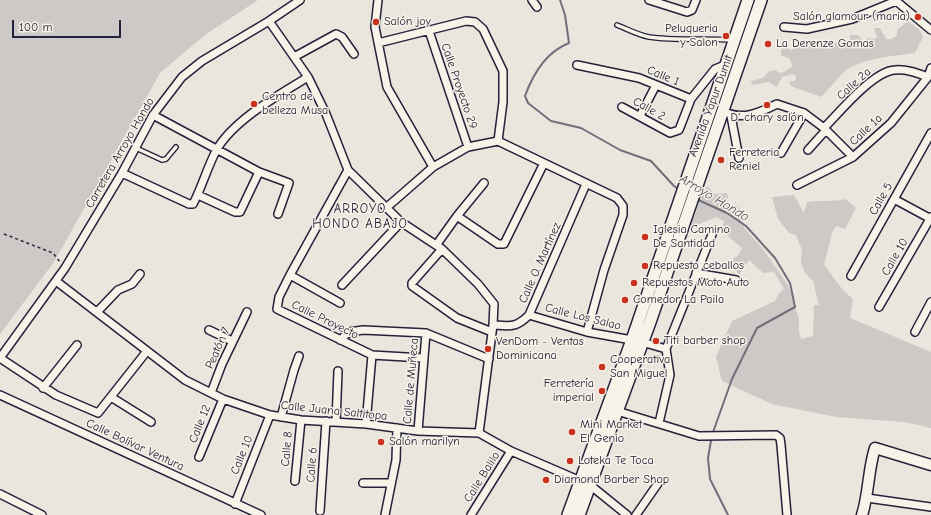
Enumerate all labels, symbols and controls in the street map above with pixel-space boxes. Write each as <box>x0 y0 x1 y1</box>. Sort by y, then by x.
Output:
place label: Salón glamour (maria) <box>793 10 910 24</box>
scale bar <box>14 12 123 38</box>
marker: Salón glamour (maria) <box>913 12 923 22</box>
place label: Salón joy <box>384 15 431 29</box>
marker: Salón joy <box>371 17 381 27</box>
text: 100 m <box>19 20 52 34</box>
place label: Peluqueria y Salon <box>665 22 718 50</box>
marker: Peluqueria y Salon <box>721 31 731 41</box>
place label: La Derenze Gomas <box>776 37 874 51</box>
marker: La Derenze Gomas <box>763 39 773 49</box>
street label: Calle Proyecto 29 <box>438 41 480 131</box>
street label: Avenida Yapur Dumit <box>686 53 736 159</box>
street label: Calle 1 <box>645 63 681 89</box>
street label: Calle 2a <box>834 65 874 103</box>
place label: Centro de belleza Musa <box>262 90 328 118</box>
street label: Calle 2 <box>630 94 668 124</box>
street label: Carretera Arroyo Hondo <box>82 95 158 211</box>
marker: Centro de belleza Musa <box>249 99 259 109</box>
marker: D' chary salón <box>762 100 772 110</box>
place label: D' chary salón <box>730 111 804 125</box>
street label: Calle 1a <box>847 111 885 149</box>
place label: Ferreteria Reniel <box>729 146 779 174</box>
marker: Ferreteria Reniel <box>716 155 726 165</box>
water label: Arroyo Hondo <box>676 171 752 225</box>
street label: Calle 5 <box>866 180 896 218</box>
district label: ARROYO HONDO ABAJO <box>312 201 408 232</box>
street label: Calle O. Martínez <box>516 220 564 306</box>
place label: Iglesia Camino De Santidad <box>653 223 730 251</box>
marker: Iglesia Camino De Santidad <box>640 232 650 242</box>
street label: Calle 10 <box>879 236 911 278</box>
place label: Repuesto ceballos <box>653 259 744 273</box>
marker: Repuesto ceballos <box>640 261 650 271</box>
place label: Repuestos Moto Auto <box>642 276 749 290</box>
marker: Repuestos Moto Auto <box>629 278 639 288</box>
place label: Comedor La Paila <box>633 293 724 307</box>
marker: Comedor La Paila <box>620 295 630 305</box>
street label: Calle Proyecto <box>289 298 361 342</box>
street label: Calle Los Salao <box>543 301 623 333</box>
street label: Peatón 7 <box>202 325 234 371</box>
place label: Titi barber shop <box>664 334 746 348</box>
place label: VenDom - Ventas Dominicana <box>496 335 584 363</box>
marker: Titi barber shop <box>651 336 661 346</box>
street label: Calle de Muñeca <box>400 338 422 424</box>
marker: VenDom - Ventas Dominicana <box>483 344 493 354</box>
place label: Cooperativa San Miguel <box>610 353 670 381</box>
marker: Cooperativa San Miguel <box>597 362 607 372</box>
place label: Ferretería imperial <box>544 377 594 405</box>
marker: Ferretería imperial <box>597 386 607 396</box>
street label: Calle Juana Saltitopa <box>280 398 388 424</box>
street label: Calle 12 <box>186 403 214 445</box>
street label: Calle Bolívar Ventura <box>84 416 186 474</box>
place label: Mini Market El Genio <box>580 418 642 446</box>
marker: Mini Market El Genio <box>567 427 577 437</box>
street label: Calle 8 <box>278 431 296 467</box>
street label: Calle 10 <box>228 433 256 477</box>
place label: Salón marilyn <box>389 435 460 449</box>
marker: Salón marilyn <box>376 437 386 447</box>
street label: Calle 6 <box>304 447 320 483</box>
street label: Calle Balilo <box>461 449 503 505</box>
place label: Loteka Te Toca <box>578 454 654 468</box>
marker: Loteka Te Toca <box>565 456 575 466</box>
place label: Diamond Barber Shop <box>554 473 669 487</box>
marker: Diamond Barber Shop <box>541 475 551 485</box>

